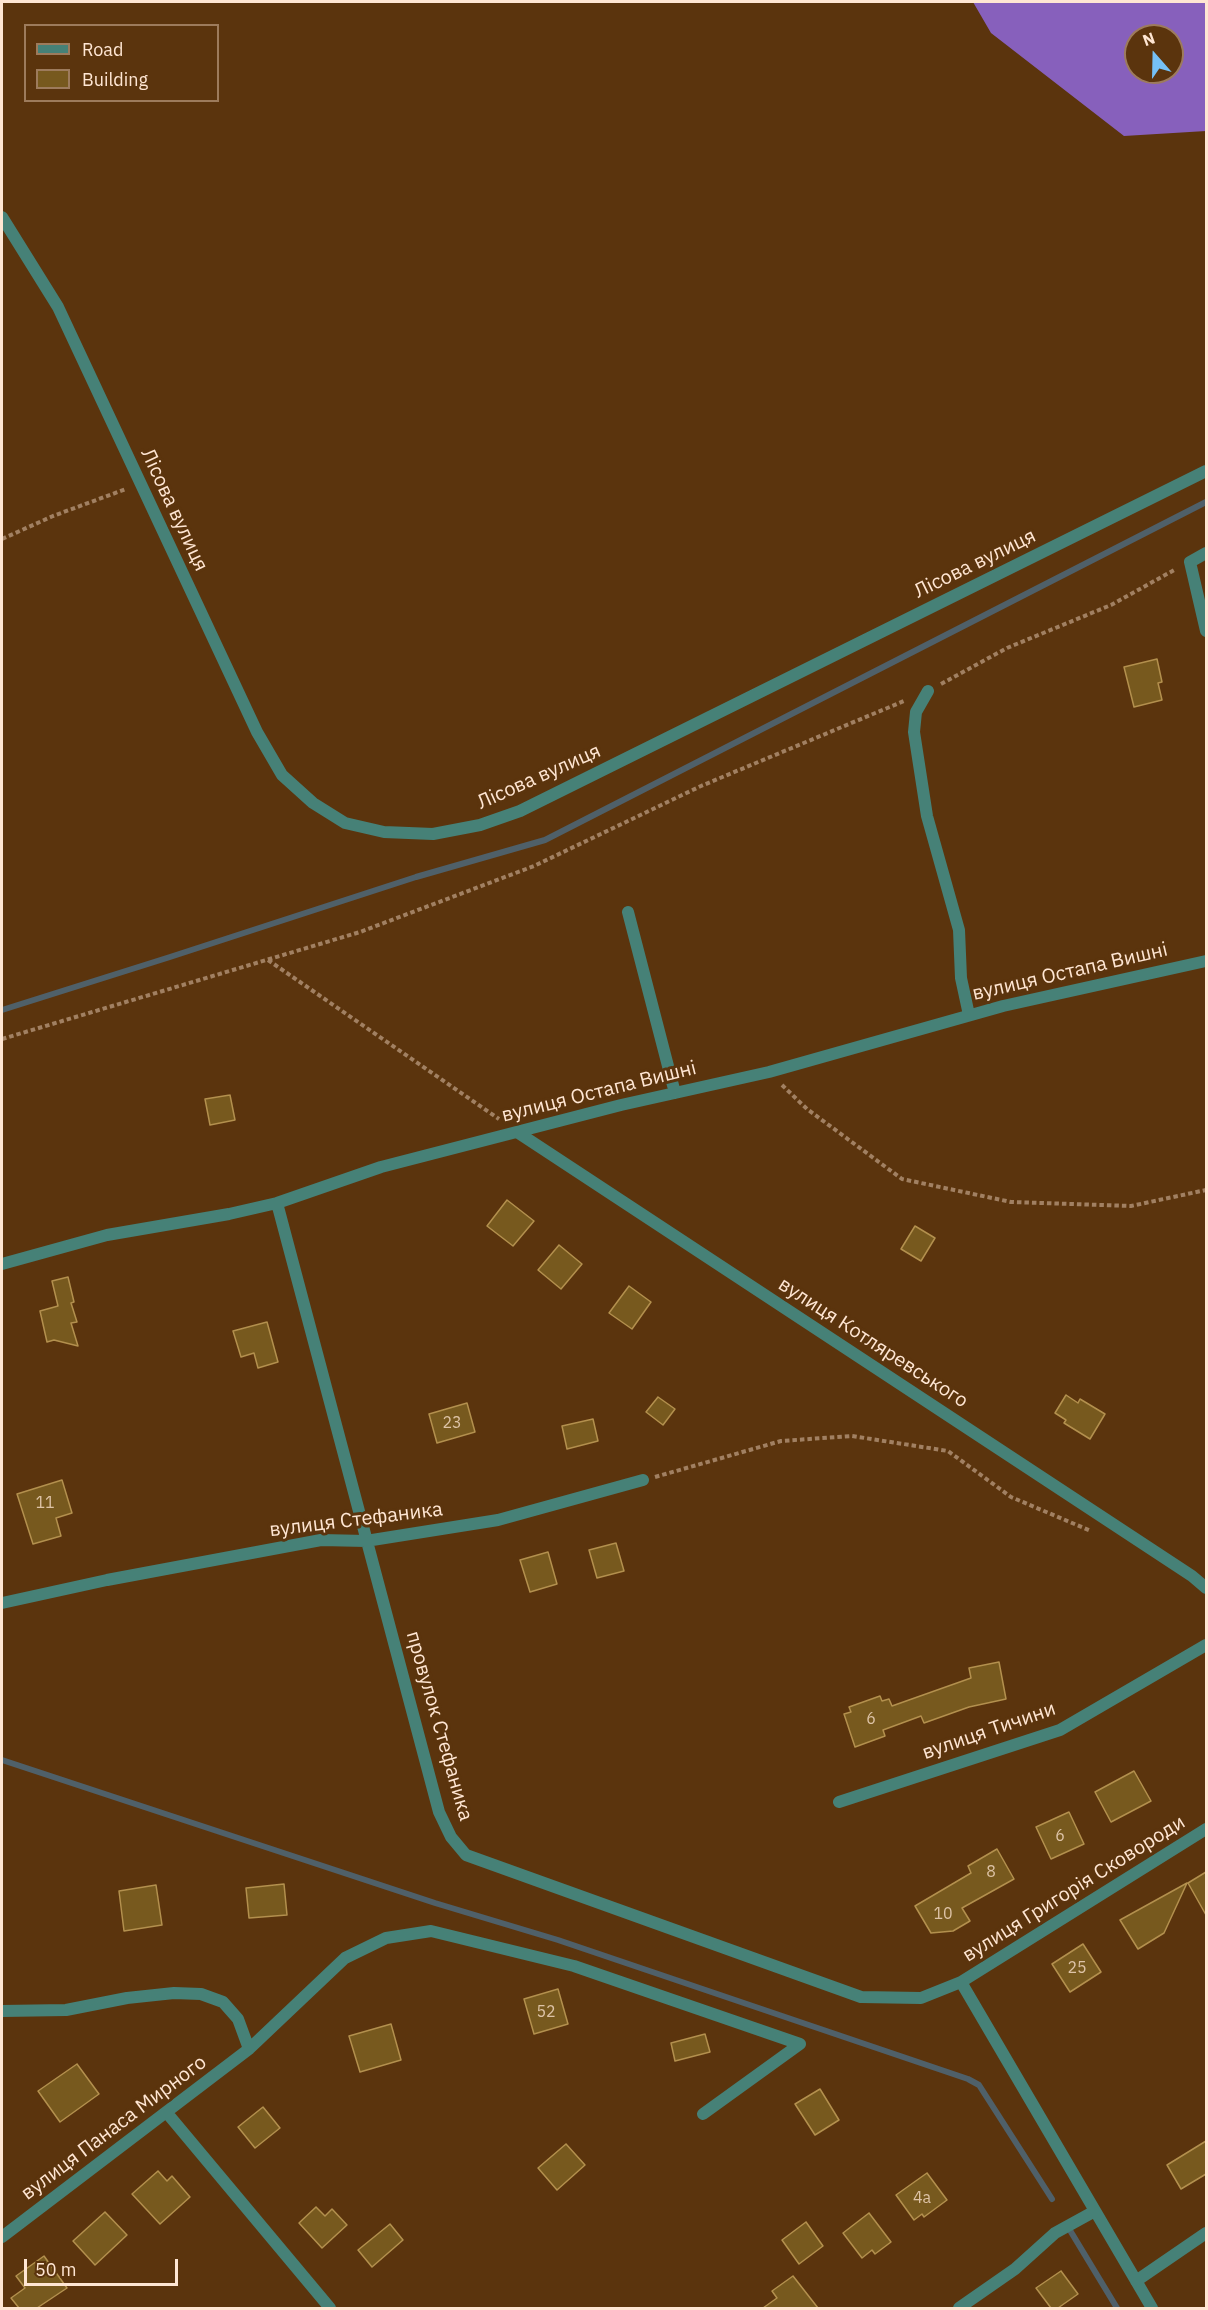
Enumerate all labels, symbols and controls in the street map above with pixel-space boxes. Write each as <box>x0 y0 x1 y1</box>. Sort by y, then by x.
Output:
legend <box>24 24 219 102</box>
north arrow <box>1124 24 1184 84</box>
text: N <box>1140 28 1157 50</box>
text: Road <box>82 38 123 61</box>
text: Building <box>82 68 148 91</box>
street label: Лісова вулиця <box>135 445 213 575</box>
street label: Лісова вулиця <box>910 524 1040 604</box>
street label: Лісова вулиця <box>474 739 604 815</box>
street label: вулиця Остапа Вишні <box>970 938 1170 1006</box>
street label: вулиця Остапа Вишні <box>499 1056 699 1128</box>
street label: вулиця Котляревського <box>774 1273 972 1413</box>
house number: 23 <box>442 1413 462 1433</box>
house number: 11 <box>35 1493 55 1513</box>
street label: вулиця Стефаника <box>268 1497 444 1543</box>
street label: провулок Стефаника <box>400 1628 478 1824</box>
street label: вулиця Тичини <box>919 1697 1059 1765</box>
house number: 6 <box>866 1709 876 1729</box>
street label: вулиця Григорія Сковороди <box>958 1810 1190 1968</box>
house number: 6 <box>1055 1826 1065 1846</box>
house number: 8 <box>986 1862 996 1882</box>
house number: 10 <box>933 1904 953 1924</box>
house number: 25 <box>1067 1958 1087 1978</box>
house number: 52 <box>536 2002 556 2022</box>
street label: вулиця Панаса Мирного <box>17 2051 211 2205</box>
house number: 4а <box>913 2188 931 2208</box>
scale bar <box>27 2247 182 2285</box>
text: 50 m <box>35 2258 77 2281</box>

